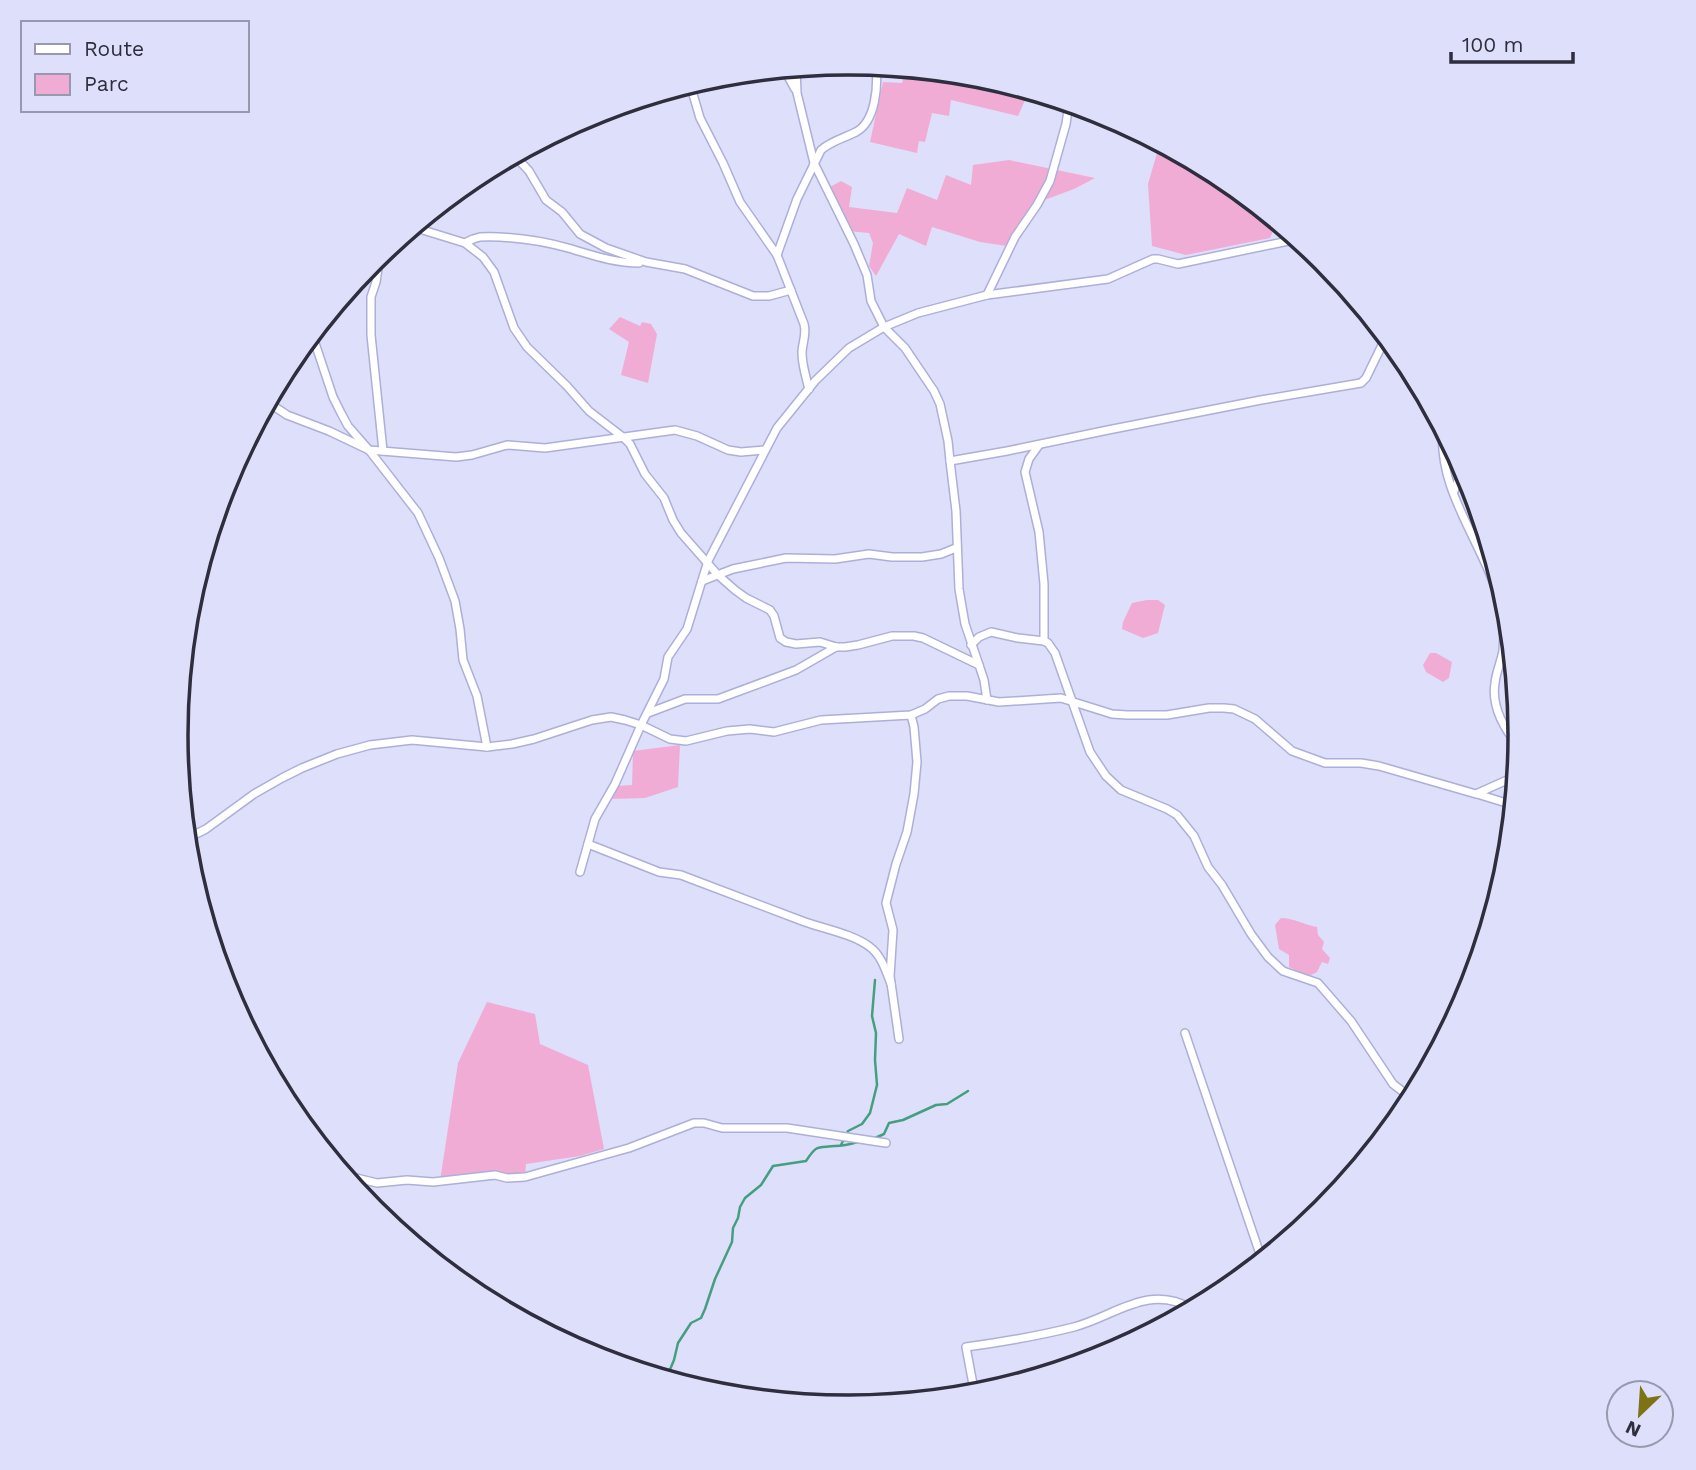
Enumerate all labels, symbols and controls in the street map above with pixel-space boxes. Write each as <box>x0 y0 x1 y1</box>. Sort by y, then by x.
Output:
legend <box>21 21 248 112</box>
scale bar <box>1451 21 1574 65</box>
text: 100 m <box>1462 32 1524 57</box>
text: Route <box>84 36 144 61</box>
text: Parc <box>84 71 129 96</box>
north arrow <box>1605 1379 1675 1449</box>
text: N <box>1622 1416 1644 1442</box>

